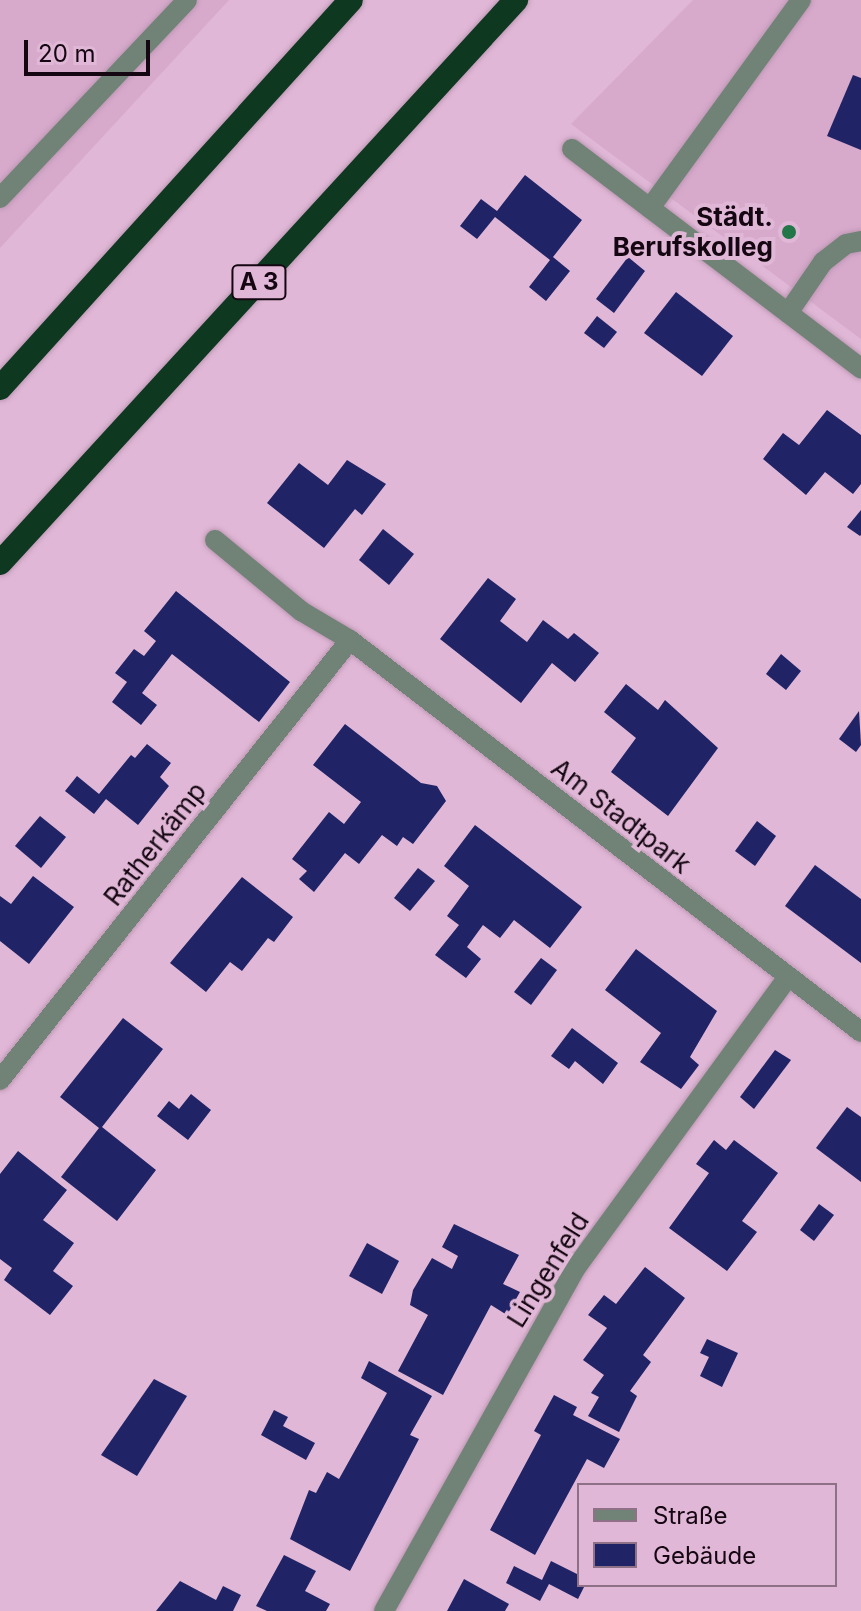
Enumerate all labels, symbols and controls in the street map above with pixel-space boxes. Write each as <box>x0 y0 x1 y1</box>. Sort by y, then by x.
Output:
scale bar <box>28 24 154 74</box>
text: 20 m <box>38 39 96 68</box>
place label: Städt. Berufskolleg <box>613 201 773 262</box>
marker: Städt. Berufskolleg <box>780 223 798 241</box>
road number: A 3 <box>231 262 287 302</box>
street label: Am Stadtpark <box>545 752 697 880</box>
street label: Ratherkämp <box>97 776 213 912</box>
street label: Lingenfeld <box>501 1207 595 1333</box>
legend <box>577 1483 837 1587</box>
text: Straße <box>653 1501 728 1530</box>
text: Gebäude <box>653 1541 756 1570</box>

